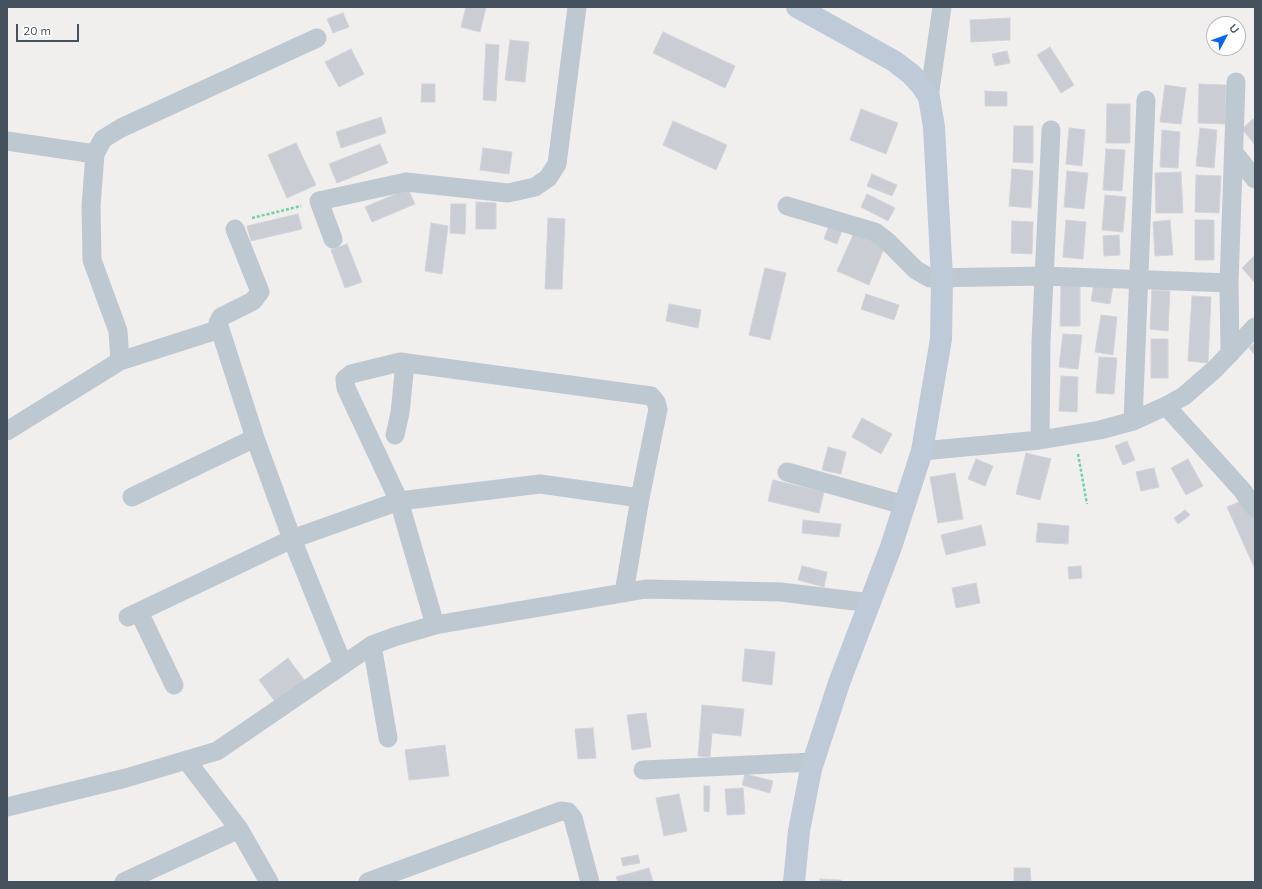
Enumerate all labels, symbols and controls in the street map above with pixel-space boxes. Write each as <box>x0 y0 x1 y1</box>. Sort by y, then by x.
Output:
scale bar <box>18 16 81 42</box>
north arrow <box>1206 16 1246 56</box>
text: U <box>1226 21 1242 36</box>
text: 20 m <box>23 23 51 38</box>

